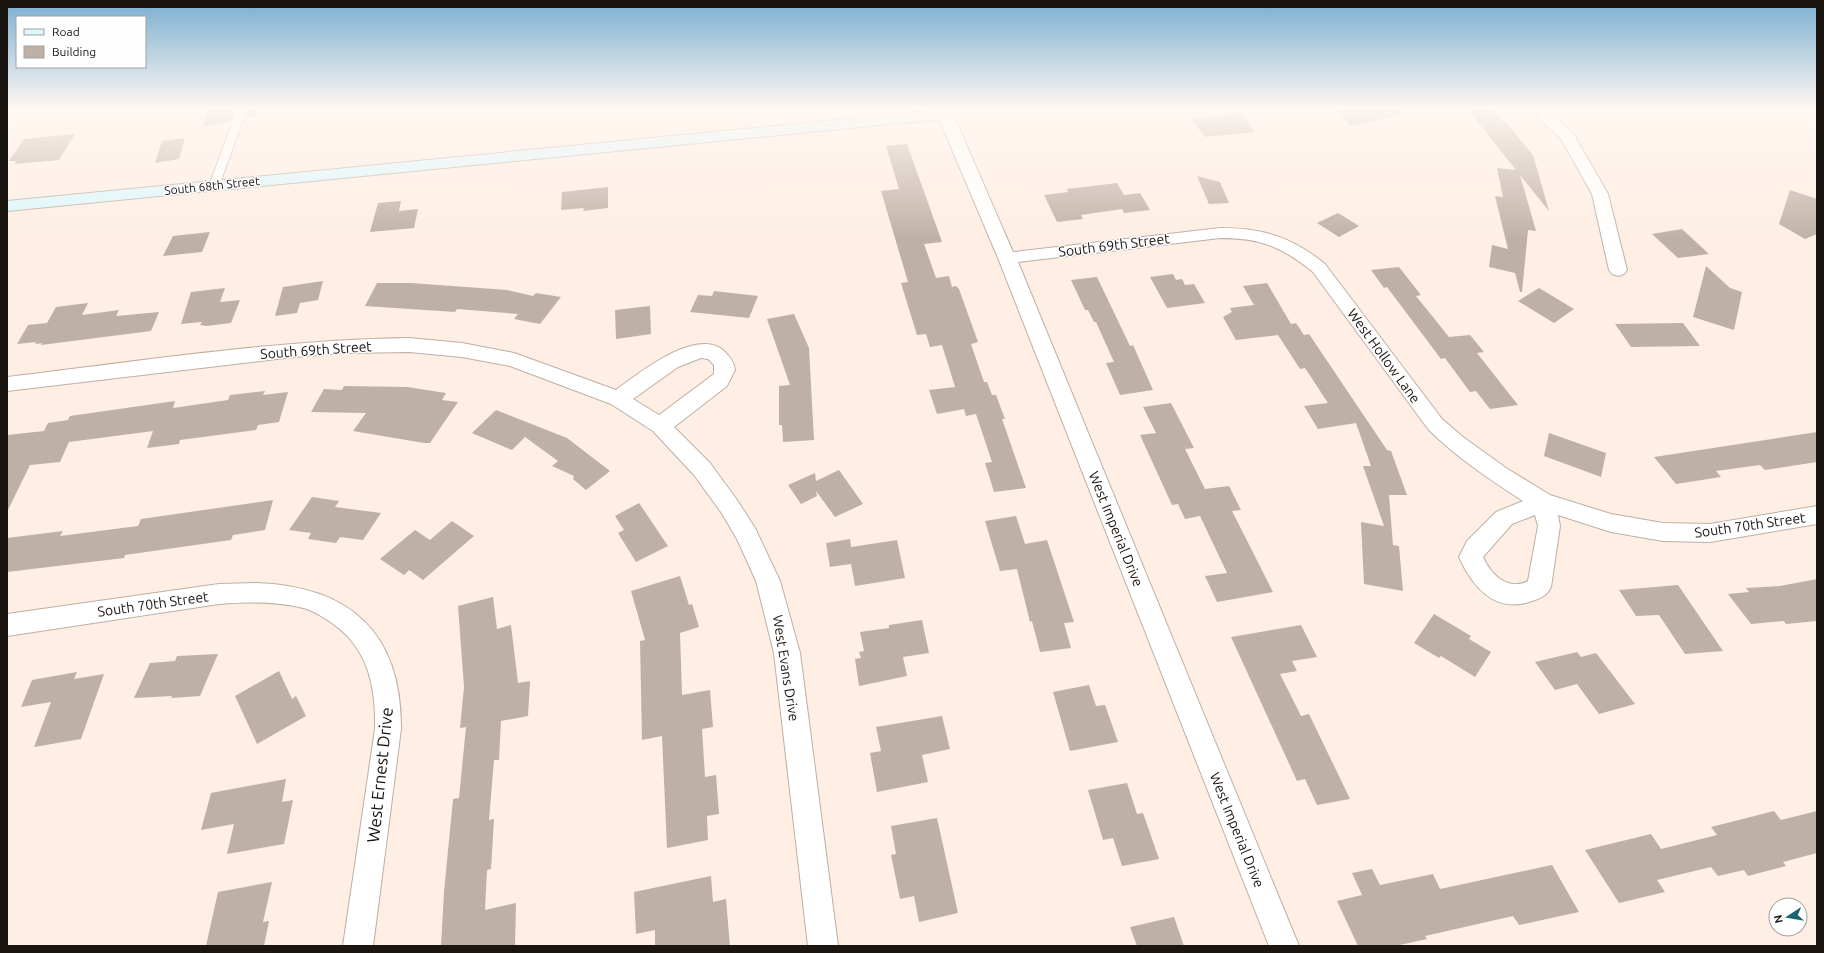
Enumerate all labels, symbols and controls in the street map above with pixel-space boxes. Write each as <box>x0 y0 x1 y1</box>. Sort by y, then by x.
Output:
legend <box>16 16 146 68</box>
text: Road <box>52 25 80 38</box>
text: Building <box>52 45 96 58</box>
street label: South 68th Street <box>164 174 261 197</box>
street label: South 69th Street <box>1058 230 1171 260</box>
street label: West Hollow Lane <box>1344 306 1424 406</box>
street label: South 69th Street <box>260 338 373 362</box>
street label: West Imperial Drive <box>1086 469 1146 589</box>
street label: South 70th Street <box>1694 509 1807 541</box>
street label: South 70th Street <box>97 588 210 620</box>
street label: West Evans Drive <box>770 614 802 722</box>
street label: West Ernest Drive <box>363 706 396 844</box>
street label: West Imperial Drive <box>1207 770 1267 890</box>
north arrow <box>1768 897 1808 937</box>
text: N <box>1771 914 1785 924</box>

